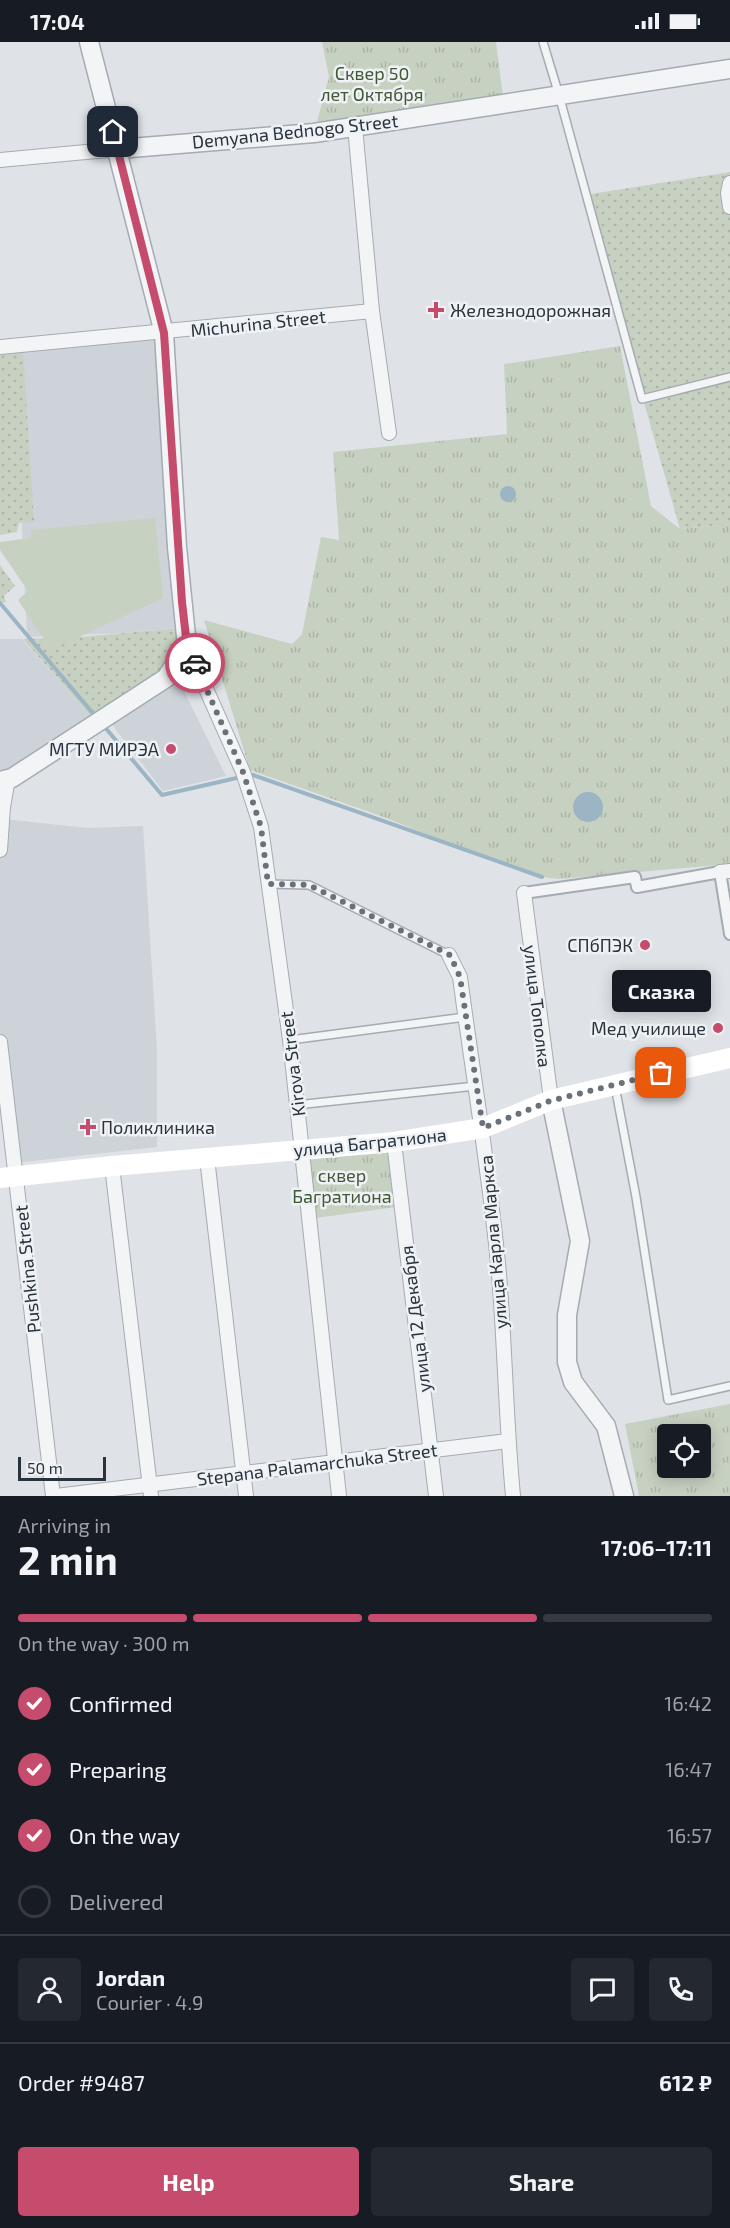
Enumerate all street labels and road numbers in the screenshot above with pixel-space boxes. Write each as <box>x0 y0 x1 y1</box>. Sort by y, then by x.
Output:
street label: Demyana Bednogo Street <box>191 109 399 153</box>
street label: Michurina Street <box>189 305 327 341</box>
street label: улица Тополка <box>520 944 556 1068</box>
street label: Kirova Street <box>275 1010 309 1118</box>
street label: улица Багратиона <box>292 1123 448 1161</box>
street label: улица Карла Маркса <box>474 1154 512 1330</box>
street label: Pushkina Street <box>9 1204 45 1334</box>
street label: улица 12 Декабря <box>395 1244 435 1394</box>
street label: Stepana Palamarchuka Street <box>196 1438 439 1490</box>

